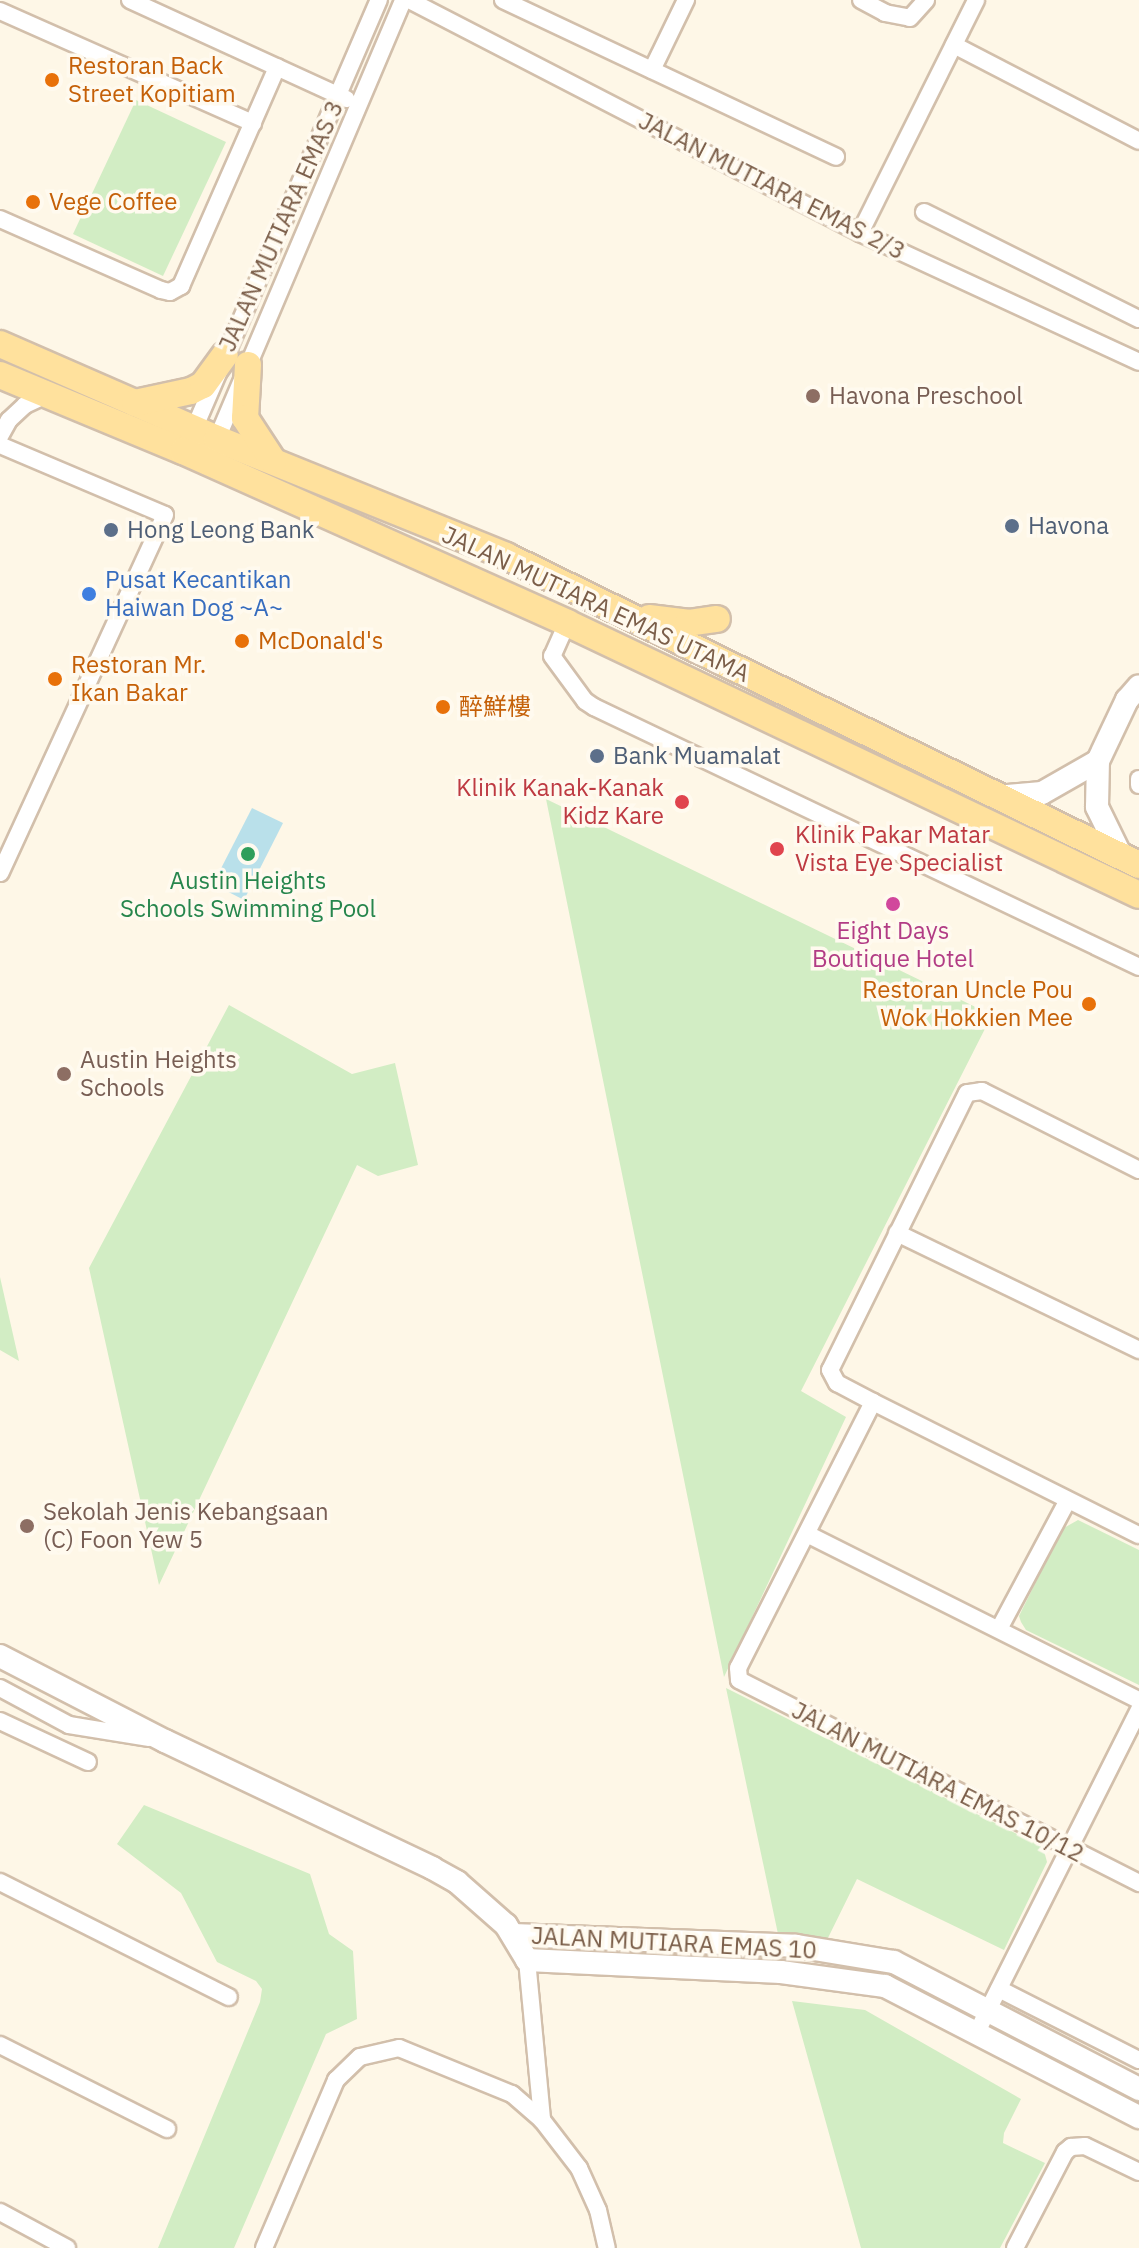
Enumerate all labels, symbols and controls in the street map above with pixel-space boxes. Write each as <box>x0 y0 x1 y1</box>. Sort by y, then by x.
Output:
place label: Restoran Back Street Kopitiam <box>68 52 236 108</box>
marker: Restoran Back Street Kopitiam <box>43 71 61 89</box>
street label: JALAN MUTIARA EMAS 3 <box>213 96 349 356</box>
street label: JALAN MUTIARA EMAS 2/3 <box>634 106 910 266</box>
place label: Vege Coffee <box>49 188 177 216</box>
marker: Vege Coffee <box>24 193 42 211</box>
place label: Havona Preschool <box>829 382 1023 410</box>
marker: Havona Preschool <box>804 387 822 405</box>
place label: Havona <box>1028 512 1109 540</box>
place label: Hong Leong Bank <box>127 516 315 544</box>
marker: Havona <box>1003 517 1021 535</box>
street label: JALAN MUTIARA EMAS UTAMA <box>438 520 754 688</box>
marker: Hong Leong Bank <box>102 521 120 539</box>
place label: Pusat Kecantikan Haiwan Dog ~A~ <box>105 566 291 622</box>
marker: Pusat Kecantikan Haiwan Dog ~A~ <box>80 585 98 603</box>
place label: McDonald's <box>258 627 383 655</box>
marker: McDonald's <box>233 632 251 650</box>
place label: Restoran Mr. Ikan Bakar <box>71 651 206 707</box>
marker: Restoran Mr. Ikan Bakar <box>46 670 64 688</box>
place label: 醉鮮樓 <box>459 693 531 721</box>
marker: 醉鮮樓 <box>434 698 452 716</box>
place label: Bank Muamalat <box>613 742 781 770</box>
marker: Bank Muamalat <box>588 747 606 765</box>
place label: Klinik Kanak-Kanak Kidz Kare <box>456 774 664 830</box>
marker: Klinik Kanak-Kanak Kidz Kare <box>671 791 693 813</box>
place label: Klinik Pakar Matar Vista Eye Specialist <box>795 821 1003 877</box>
marker: Klinik Pakar Matar Vista Eye Specialist <box>766 838 788 860</box>
marker: Austin Heights Schools Swimming Pool <box>239 845 257 863</box>
place label: Austin Heights Schools Swimming Pool <box>120 867 376 923</box>
marker: Eight Days Boutique Hotel <box>884 895 902 913</box>
place label: Eight Days Boutique Hotel <box>812 917 974 973</box>
place label: Restoran Uncle Pou Wok Hokkien Mee <box>862 976 1073 1032</box>
marker: Restoran Uncle Pou Wok Hokkien Mee <box>1080 995 1098 1013</box>
place label: Austin Heights Schools <box>80 1046 237 1102</box>
marker: Austin Heights Schools <box>55 1065 73 1083</box>
place label: Sekolah Jenis Kebangsaan (C) Foon Yew 5 <box>43 1498 329 1554</box>
marker: Sekolah Jenis Kebangsaan (C) Foon Yew 5 <box>18 1517 36 1535</box>
street label: JALAN MUTIARA EMAS 10/12 <box>787 1696 1089 1868</box>
street label: JALAN MUTIARA EMAS 10 <box>530 1921 818 1965</box>

